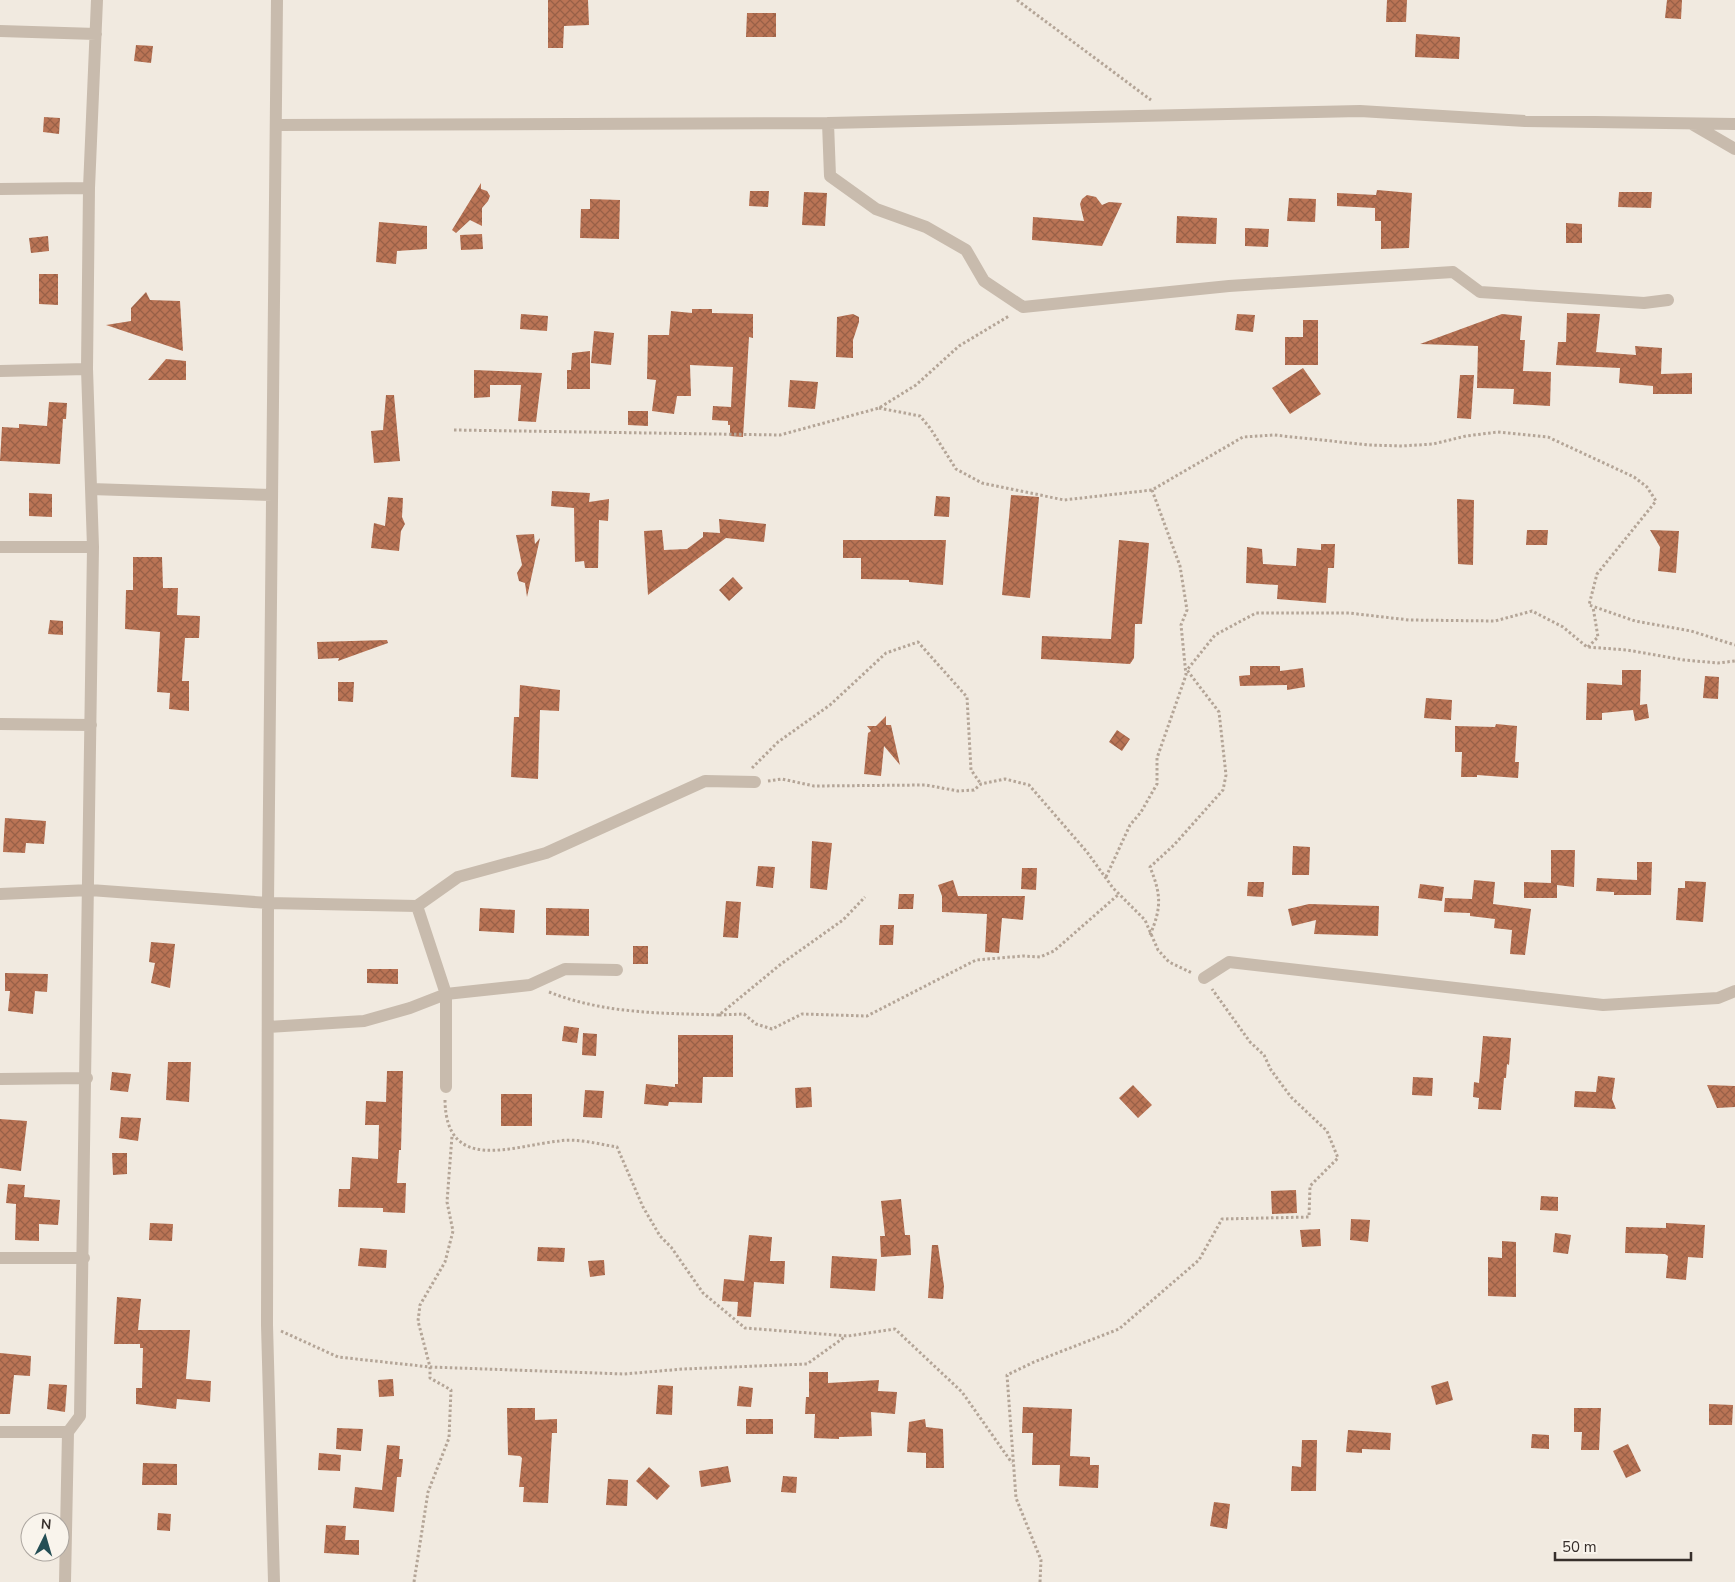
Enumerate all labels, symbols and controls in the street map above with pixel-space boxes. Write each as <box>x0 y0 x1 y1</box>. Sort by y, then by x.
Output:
north arrow <box>20 1512 70 1562</box>
text: N <box>40 1515 52 1534</box>
scale bar <box>1555 1530 1691 1562</box>
text: 50 m <box>1562 1537 1597 1557</box>

